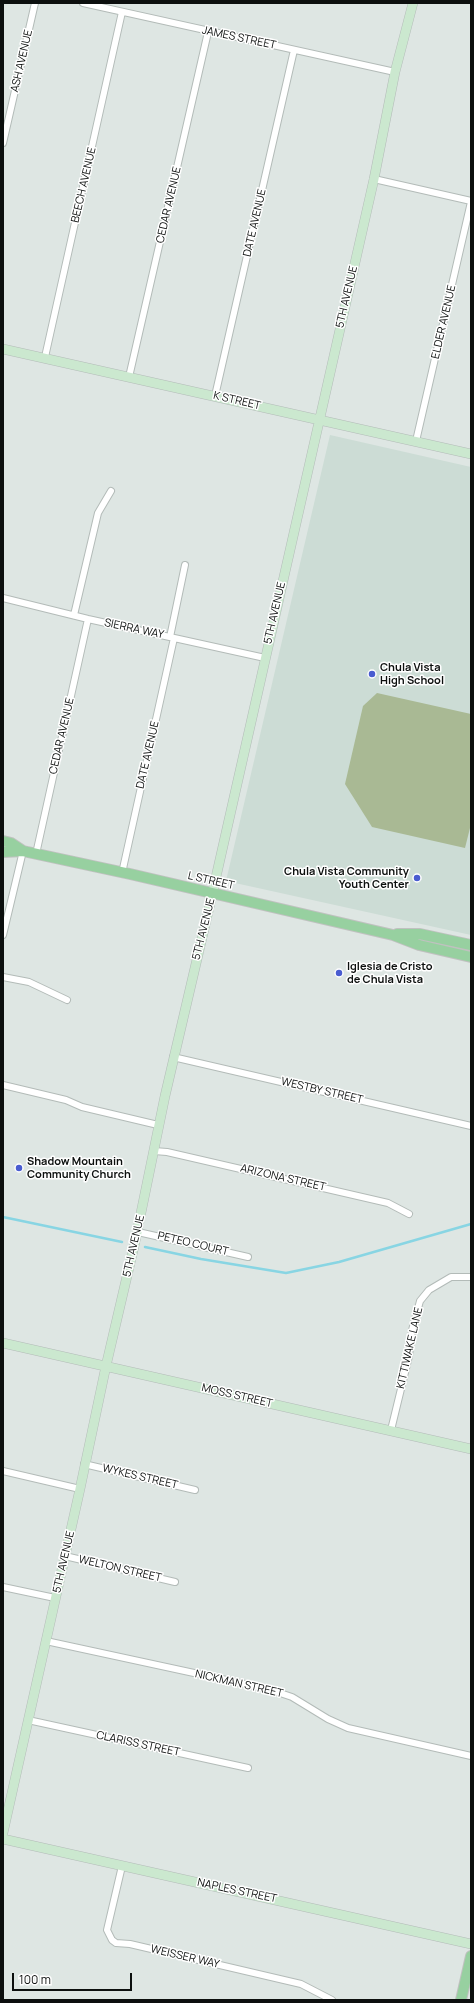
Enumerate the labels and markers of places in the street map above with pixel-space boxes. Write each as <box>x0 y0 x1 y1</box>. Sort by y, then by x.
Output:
place label: Chula Vista High School <box>380 661 444 687</box>
marker: Chula Vista High School <box>367 669 377 679</box>
place label: Chula Vista Community Youth Center <box>284 865 409 891</box>
marker: Chula Vista Community Youth Center <box>412 873 422 883</box>
place label: Iglesia de Cristo de Chula Vista <box>347 960 433 986</box>
marker: Iglesia de Cristo de Chula Vista <box>334 968 344 978</box>
place label: Shadow Mountain Community Church <box>27 1155 131 1181</box>
marker: Shadow Mountain Community Church <box>14 1163 24 1173</box>

